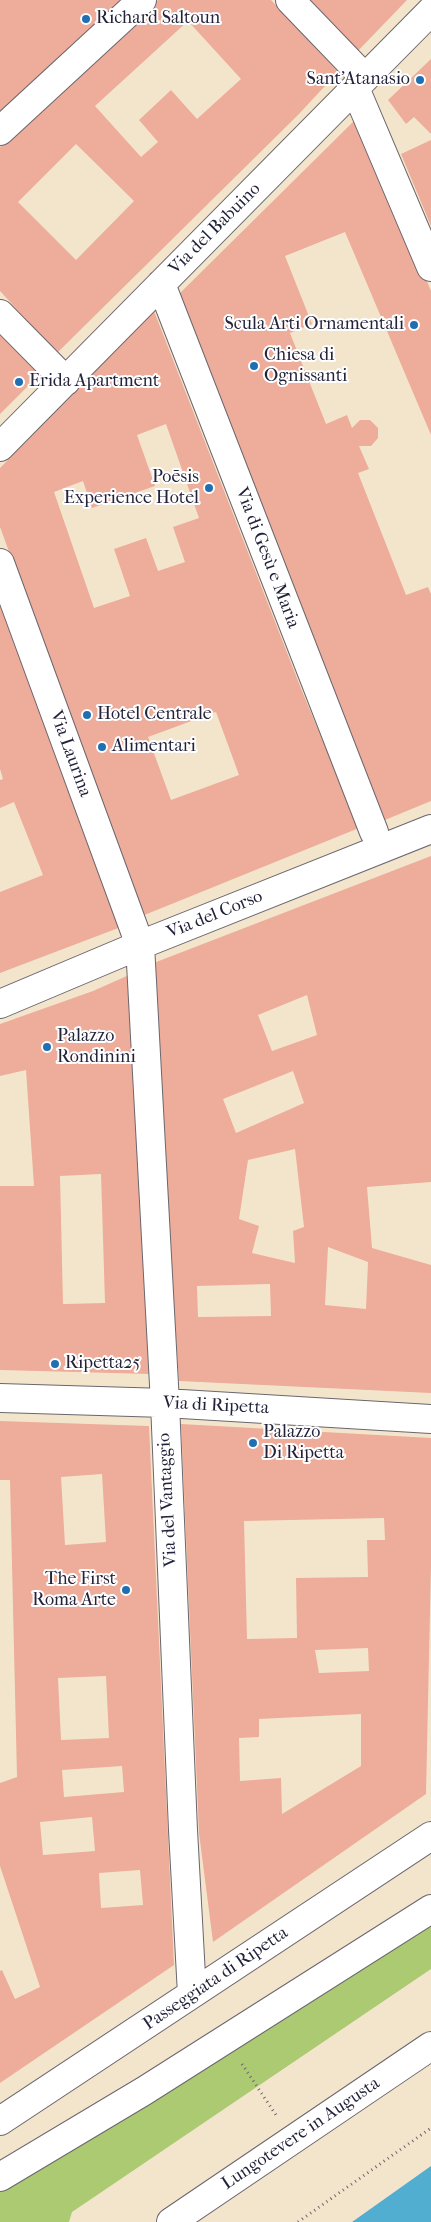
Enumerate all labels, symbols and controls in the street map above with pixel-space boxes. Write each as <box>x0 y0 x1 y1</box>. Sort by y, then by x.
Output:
place label: Richard Saltoun <box>96 8 220 30</box>
marker: Richard Saltoun <box>80 13 92 25</box>
place label: Sant'Atanasio <box>307 69 410 91</box>
marker: Sant'Atanasio <box>414 74 426 86</box>
street label: Via del Babuino <box>165 179 265 279</box>
place label: Scula Arti Ornamentali <box>225 314 404 336</box>
marker: Scula Arti Ornamentali <box>408 319 420 331</box>
place label: Chiesa di Ognissanti <box>264 345 347 388</box>
marker: Chiesa di Ognissanti <box>248 360 260 372</box>
place label: Erida Apartment <box>29 371 159 393</box>
marker: Erida Apartment <box>13 376 25 388</box>
place label: Poēsis Experience Hotel <box>64 467 199 509</box>
marker: Poēsis Experience Hotel <box>203 482 215 494</box>
street label: Via di Gesù e Maria <box>230 484 304 632</box>
place label: Hotel Centrale <box>97 704 212 726</box>
street label: Via Laurina <box>44 708 96 800</box>
marker: Hotel Centrale <box>81 709 93 721</box>
place label: Alimentari <box>112 736 196 758</box>
marker: Alimentari <box>96 741 108 753</box>
street label: Via del Corso <box>164 886 266 944</box>
place label: Palazzo Rondinini <box>57 1026 136 1068</box>
marker: Palazzo Rondinini <box>41 1041 53 1053</box>
place label: Ripetta25 <box>65 1353 140 1375</box>
marker: Ripetta25 <box>49 1358 61 1370</box>
street label: Via di Ripetta <box>162 1392 270 1420</box>
place label: Palazzo Di Ripetta <box>263 1422 344 1465</box>
street label: Via del Vantaggio <box>154 1432 182 1568</box>
marker: Palazzo Di Ripetta <box>247 1437 259 1449</box>
place label: The First Roma Arte <box>32 1569 116 1612</box>
marker: The First Roma Arte <box>120 1584 132 1596</box>
street label: Passeggiata di Ripetta <box>140 1923 292 2035</box>
street label: Lungotevere in Augusta <box>218 2073 384 2195</box>

